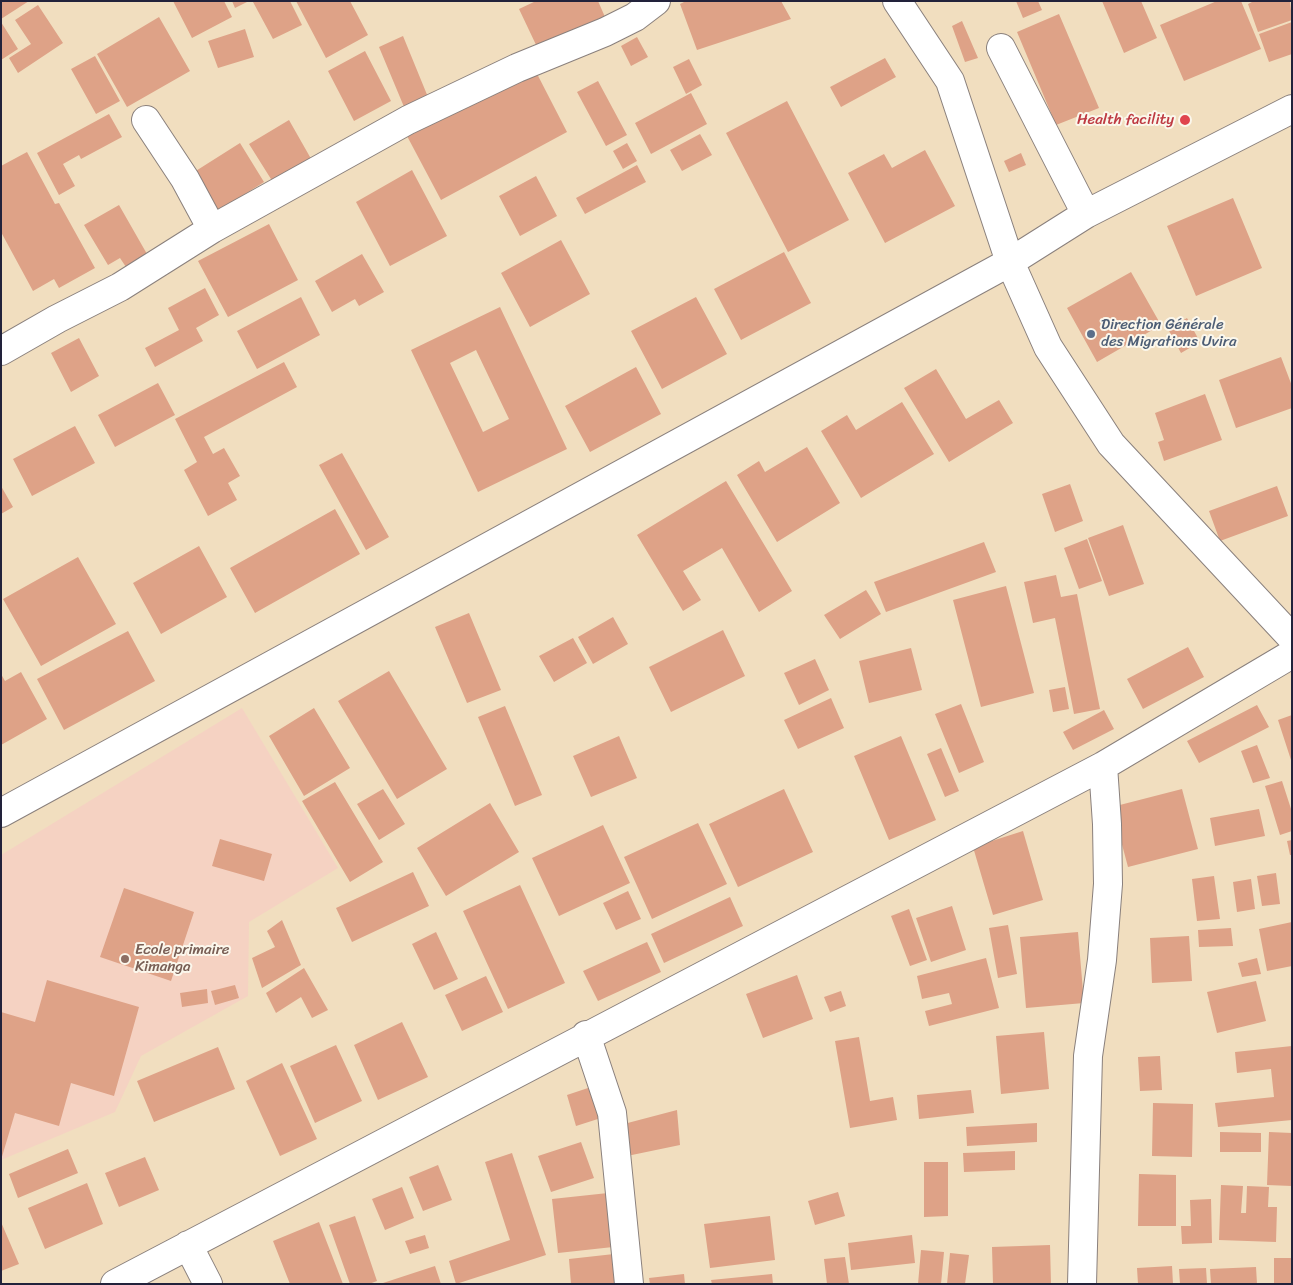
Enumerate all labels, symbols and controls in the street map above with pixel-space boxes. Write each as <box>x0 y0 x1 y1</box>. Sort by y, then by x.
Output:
place label: Health facility <box>1077 111 1174 129</box>
marker: Health facility <box>1178 113 1192 127</box>
place label: Direction Générale des Migrations Uvira <box>1101 316 1236 351</box>
marker: Direction Générale des Migrations Uvira <box>1085 328 1097 340</box>
place label: Ecole primaire Kimanga <box>135 941 230 976</box>
marker: Ecole primaire Kimanga <box>119 953 131 965</box>

